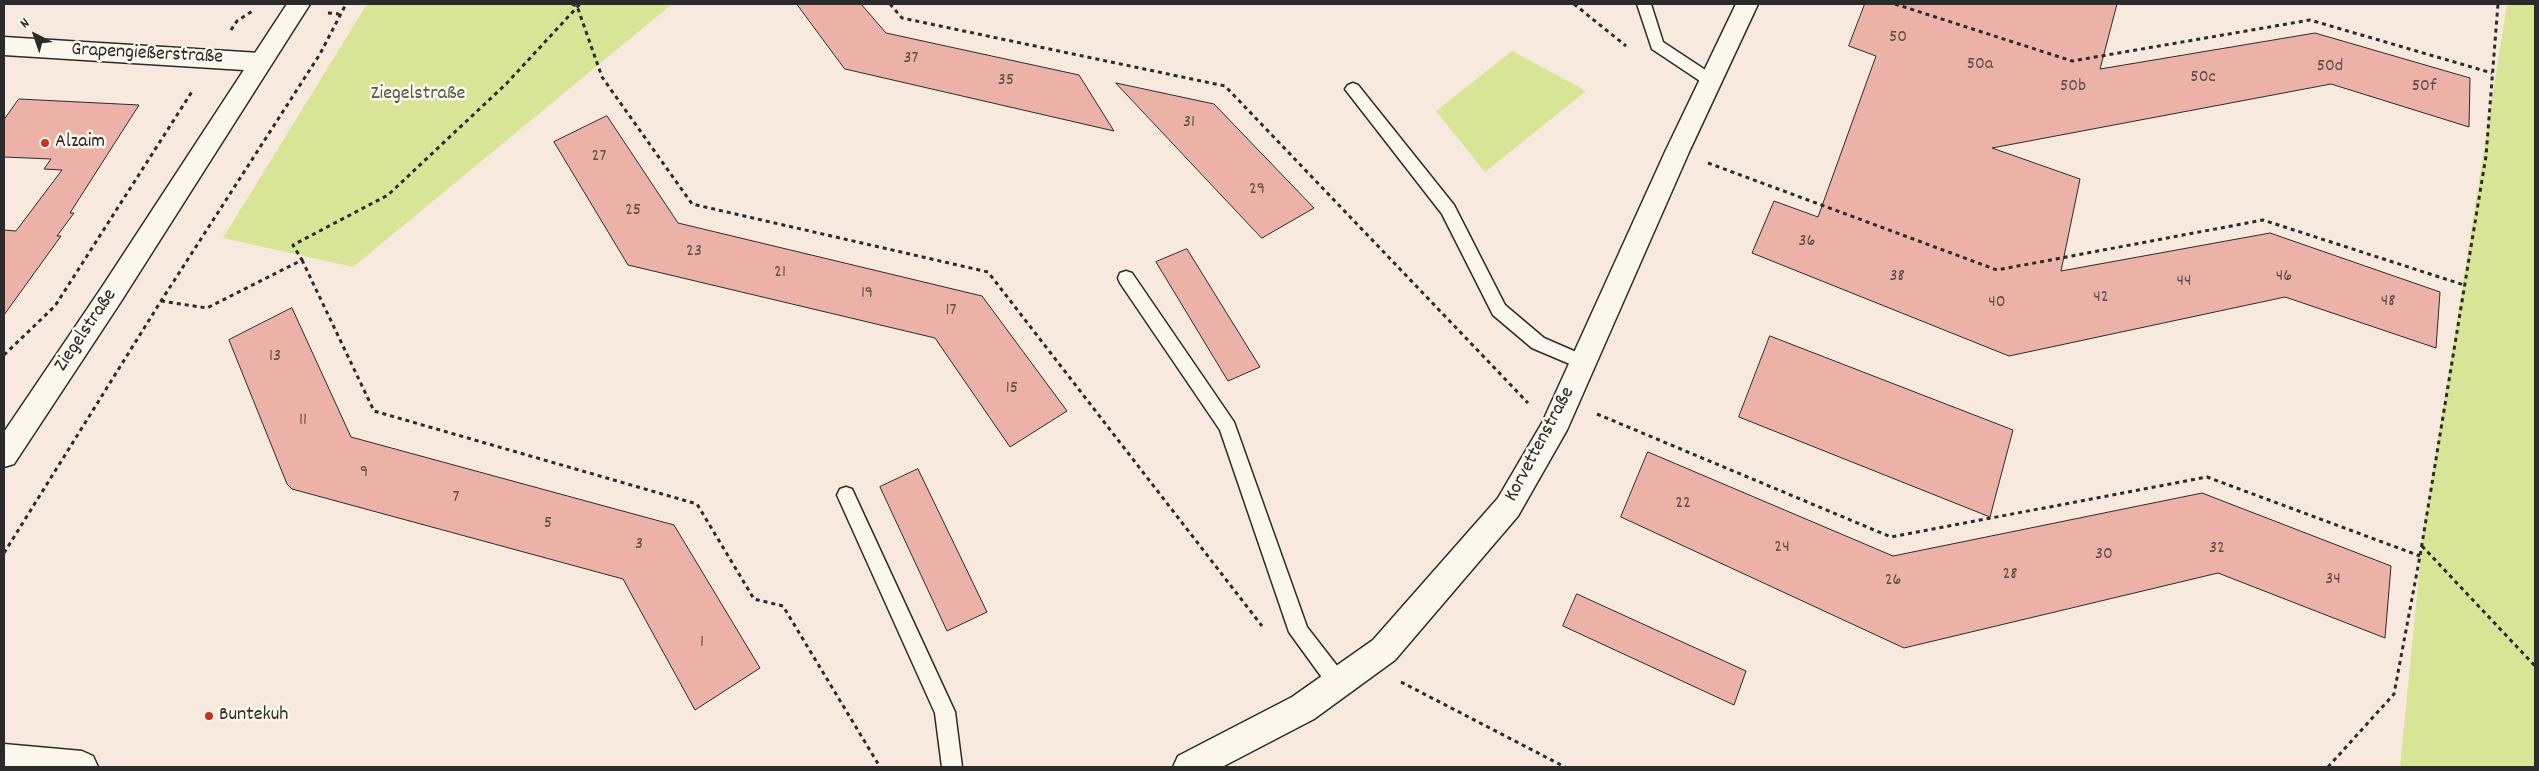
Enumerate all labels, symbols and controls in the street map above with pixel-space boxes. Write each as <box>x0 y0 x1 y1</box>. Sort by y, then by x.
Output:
north arrow <box>10 10 60 60</box>
text: N <box>16 14 34 34</box>
house number: 50 <box>1889 28 1907 50</box>
street label: Grapengießerstraße <box>70 39 224 71</box>
house number: 37 <box>904 49 918 71</box>
house number: 50a <box>1967 55 1993 77</box>
house number: 50d <box>2317 57 2343 79</box>
house number: 50c <box>2190 68 2216 90</box>
house number: 35 <box>998 71 1014 93</box>
house number: 50b <box>2060 77 2086 99</box>
house number: 50f <box>2412 77 2436 99</box>
park label: Ziegelstraße <box>371 83 465 107</box>
house number: 31 <box>1183 113 1195 135</box>
place label: Alzaim <box>55 131 105 155</box>
marker: Alzaim <box>39 137 51 149</box>
house number: 27 <box>592 147 606 169</box>
house number: 29 <box>1249 180 1265 202</box>
house number: 25 <box>625 201 641 223</box>
house number: 36 <box>1799 232 1815 254</box>
house number: 23 <box>686 242 702 264</box>
house number: 21 <box>774 263 786 285</box>
house number: 38 <box>1889 267 1905 289</box>
house number: 46 <box>2276 267 2292 289</box>
house number: 44 <box>2177 272 2191 294</box>
house number: 19 <box>861 284 873 306</box>
street label: Ziegelstraße <box>51 285 123 377</box>
house number: 42 <box>2093 288 2109 310</box>
house number: 48 <box>2381 292 2395 314</box>
house number: 40 <box>1988 293 2006 315</box>
house number: 17 <box>946 301 956 323</box>
house number: 13 <box>269 347 281 369</box>
house number: 15 <box>1006 379 1018 401</box>
street label: Korvettenstraße <box>1501 384 1581 506</box>
house number: 11 <box>299 411 307 433</box>
house number: 9 <box>360 463 368 485</box>
house number: 7 <box>453 488 459 510</box>
house number: 22 <box>1675 494 1691 516</box>
house number: 5 <box>544 514 552 536</box>
house number: 3 <box>635 535 643 557</box>
house number: 24 <box>1774 538 1790 560</box>
house number: 32 <box>2209 539 2225 561</box>
house number: 30 <box>2095 545 2113 567</box>
house number: 28 <box>2002 565 2018 587</box>
house number: 34 <box>2325 570 2341 592</box>
house number: 26 <box>1885 571 1901 593</box>
house number: 1 <box>700 633 704 655</box>
place label: Buntekuh <box>219 704 288 728</box>
marker: Buntekuh <box>203 710 215 722</box>

